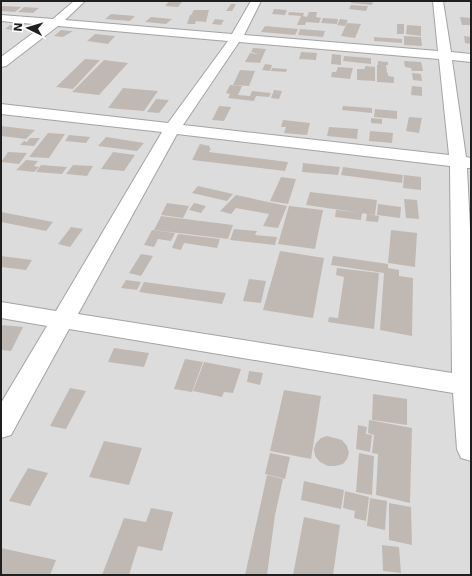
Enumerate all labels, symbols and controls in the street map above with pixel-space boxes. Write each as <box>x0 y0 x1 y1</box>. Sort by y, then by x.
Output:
north arrow <box>8 8 48 48</box>
text: N <box>12 22 25 32</box>

